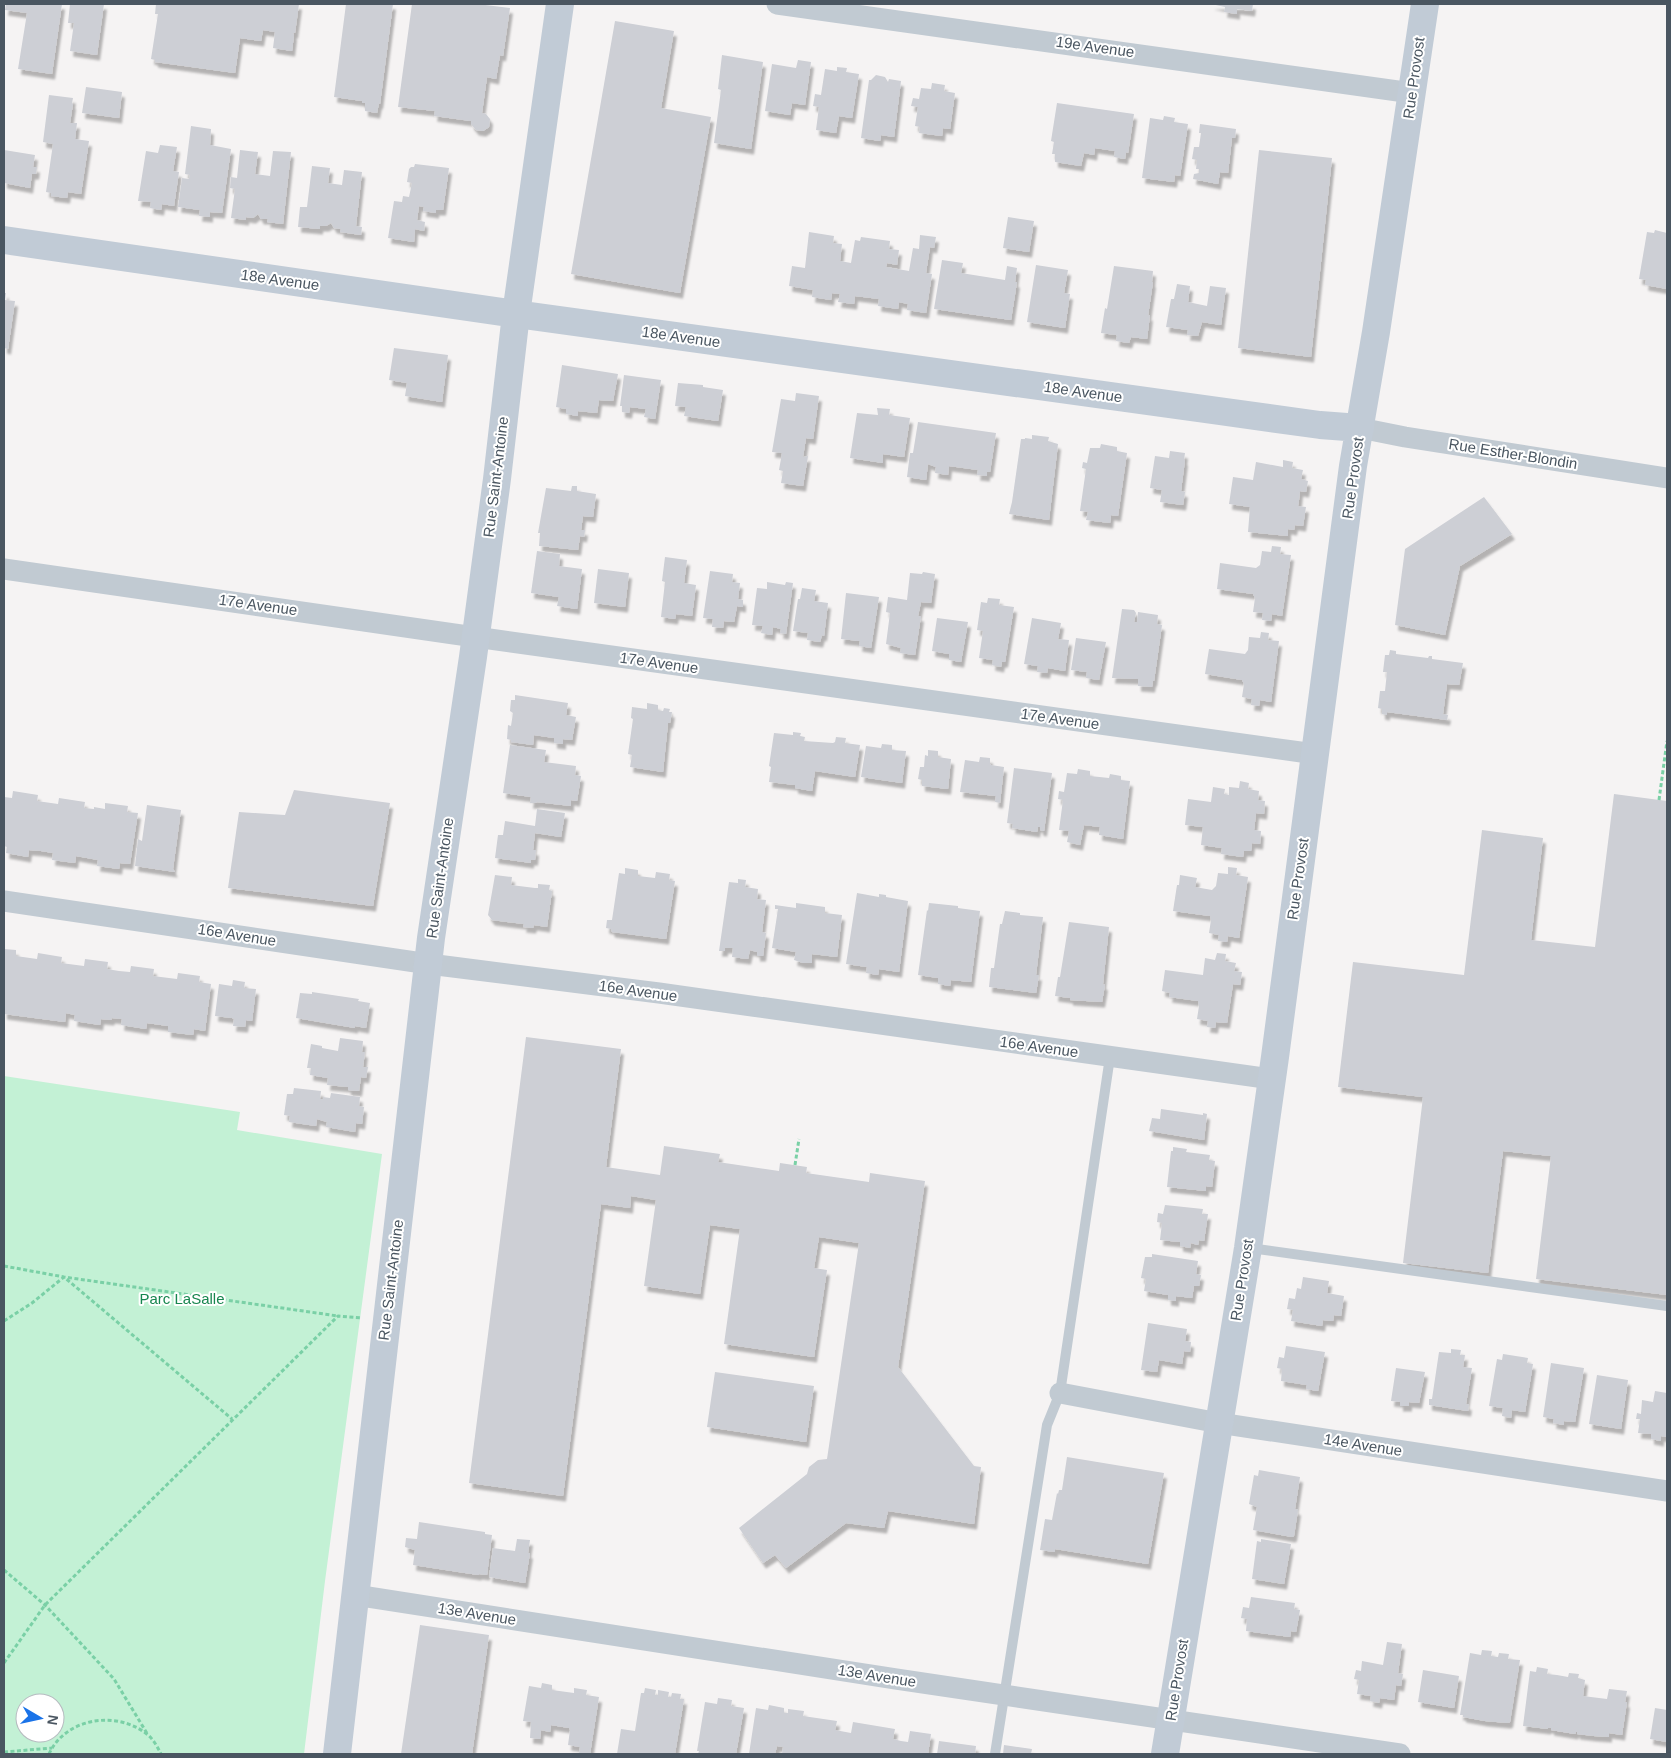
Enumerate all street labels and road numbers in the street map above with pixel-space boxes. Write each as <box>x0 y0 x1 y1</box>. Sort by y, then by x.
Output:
street label: 19e Avenue <box>1055 33 1135 60</box>
street label: Rue Provost <box>1399 35 1428 120</box>
street label: 18e Avenue <box>240 266 320 293</box>
street label: 18e Avenue <box>641 323 721 350</box>
street label: 18e Avenue <box>1043 378 1123 405</box>
street label: Rue Saint-Antoine <box>480 415 511 538</box>
street label: Rue Provost <box>1338 435 1367 520</box>
street label: Rue Esther-Blondin <box>1448 435 1579 472</box>
street label: 17e Avenue <box>218 591 298 618</box>
street label: 17e Avenue <box>619 649 699 676</box>
street label: 17e Avenue <box>1020 705 1100 732</box>
street label: Rue Saint-Antoine <box>423 816 456 939</box>
street label: Rue Provost <box>1283 836 1312 921</box>
street label: 16e Avenue <box>197 920 277 949</box>
street label: 16e Avenue <box>598 977 678 1004</box>
street label: 16e Avenue <box>999 1033 1079 1060</box>
street label: Rue Saint-Antoine <box>375 1218 406 1341</box>
street label: Rue Provost <box>1227 1237 1256 1322</box>
street label: 14e Avenue <box>1323 1430 1403 1459</box>
street label: 13e Avenue <box>437 1599 517 1628</box>
street label: Rue Provost <box>1162 1637 1191 1722</box>
street label: 13e Avenue <box>837 1661 917 1690</box>

